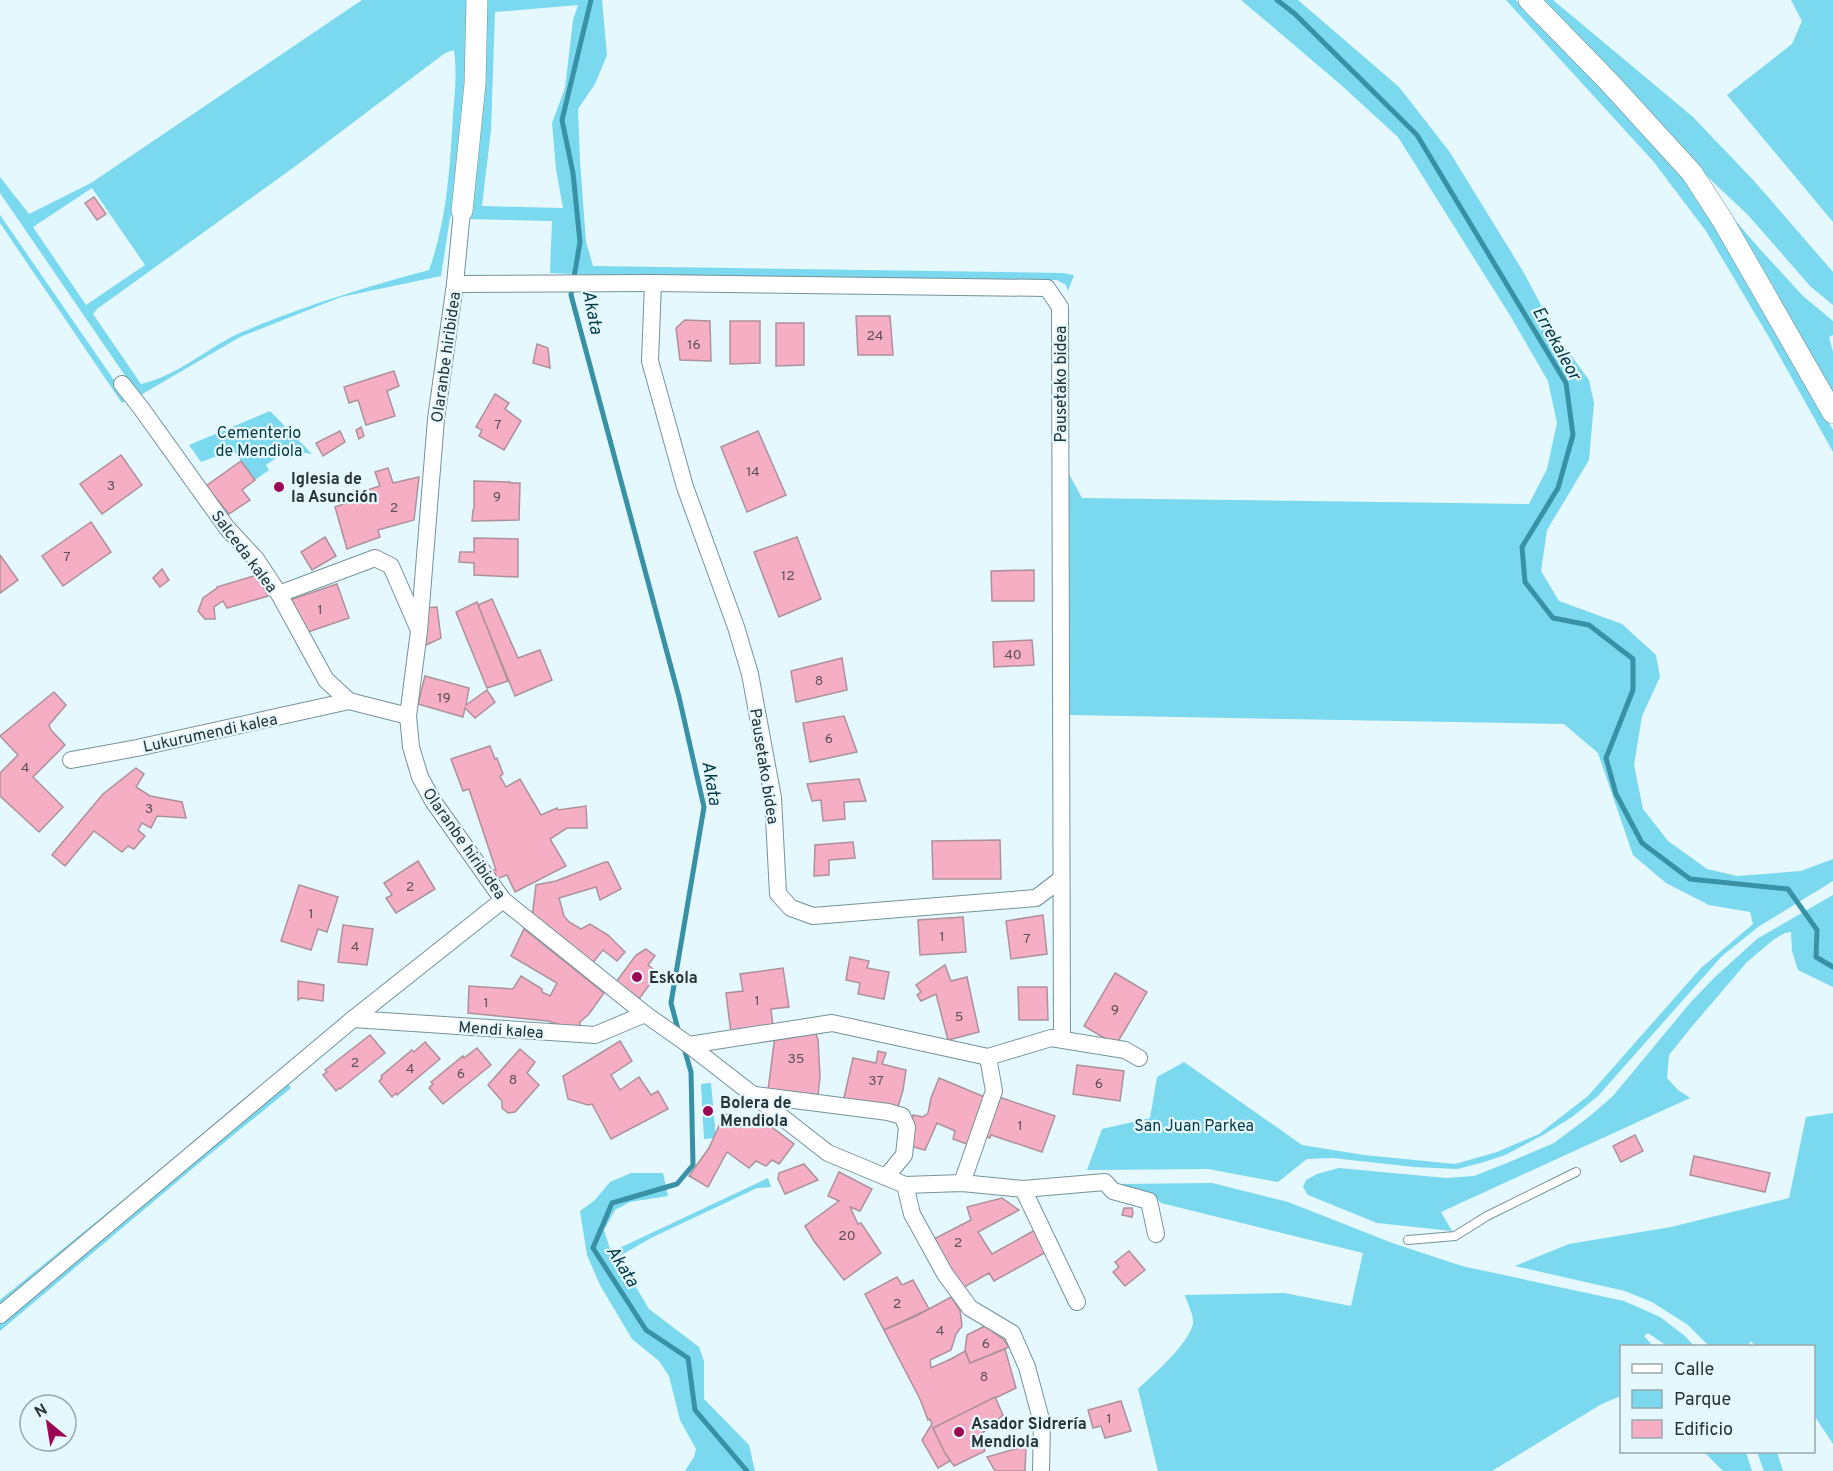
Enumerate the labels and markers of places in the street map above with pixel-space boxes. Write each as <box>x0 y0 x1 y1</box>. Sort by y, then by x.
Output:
place label: Iglesia de la Asunción <box>291 470 378 508</box>
marker: Iglesia de la Asunción <box>272 480 286 494</box>
place label: Eskola <box>649 969 698 989</box>
marker: Eskola <box>630 970 644 984</box>
place label: Bolera de Mendiola <box>720 1094 791 1132</box>
marker: Bolera de Mendiola <box>701 1104 715 1118</box>
place label: Asador Sidrería Mendiola <box>971 1415 1087 1453</box>
marker: Asador Sidrería Mendiola <box>952 1425 966 1439</box>

